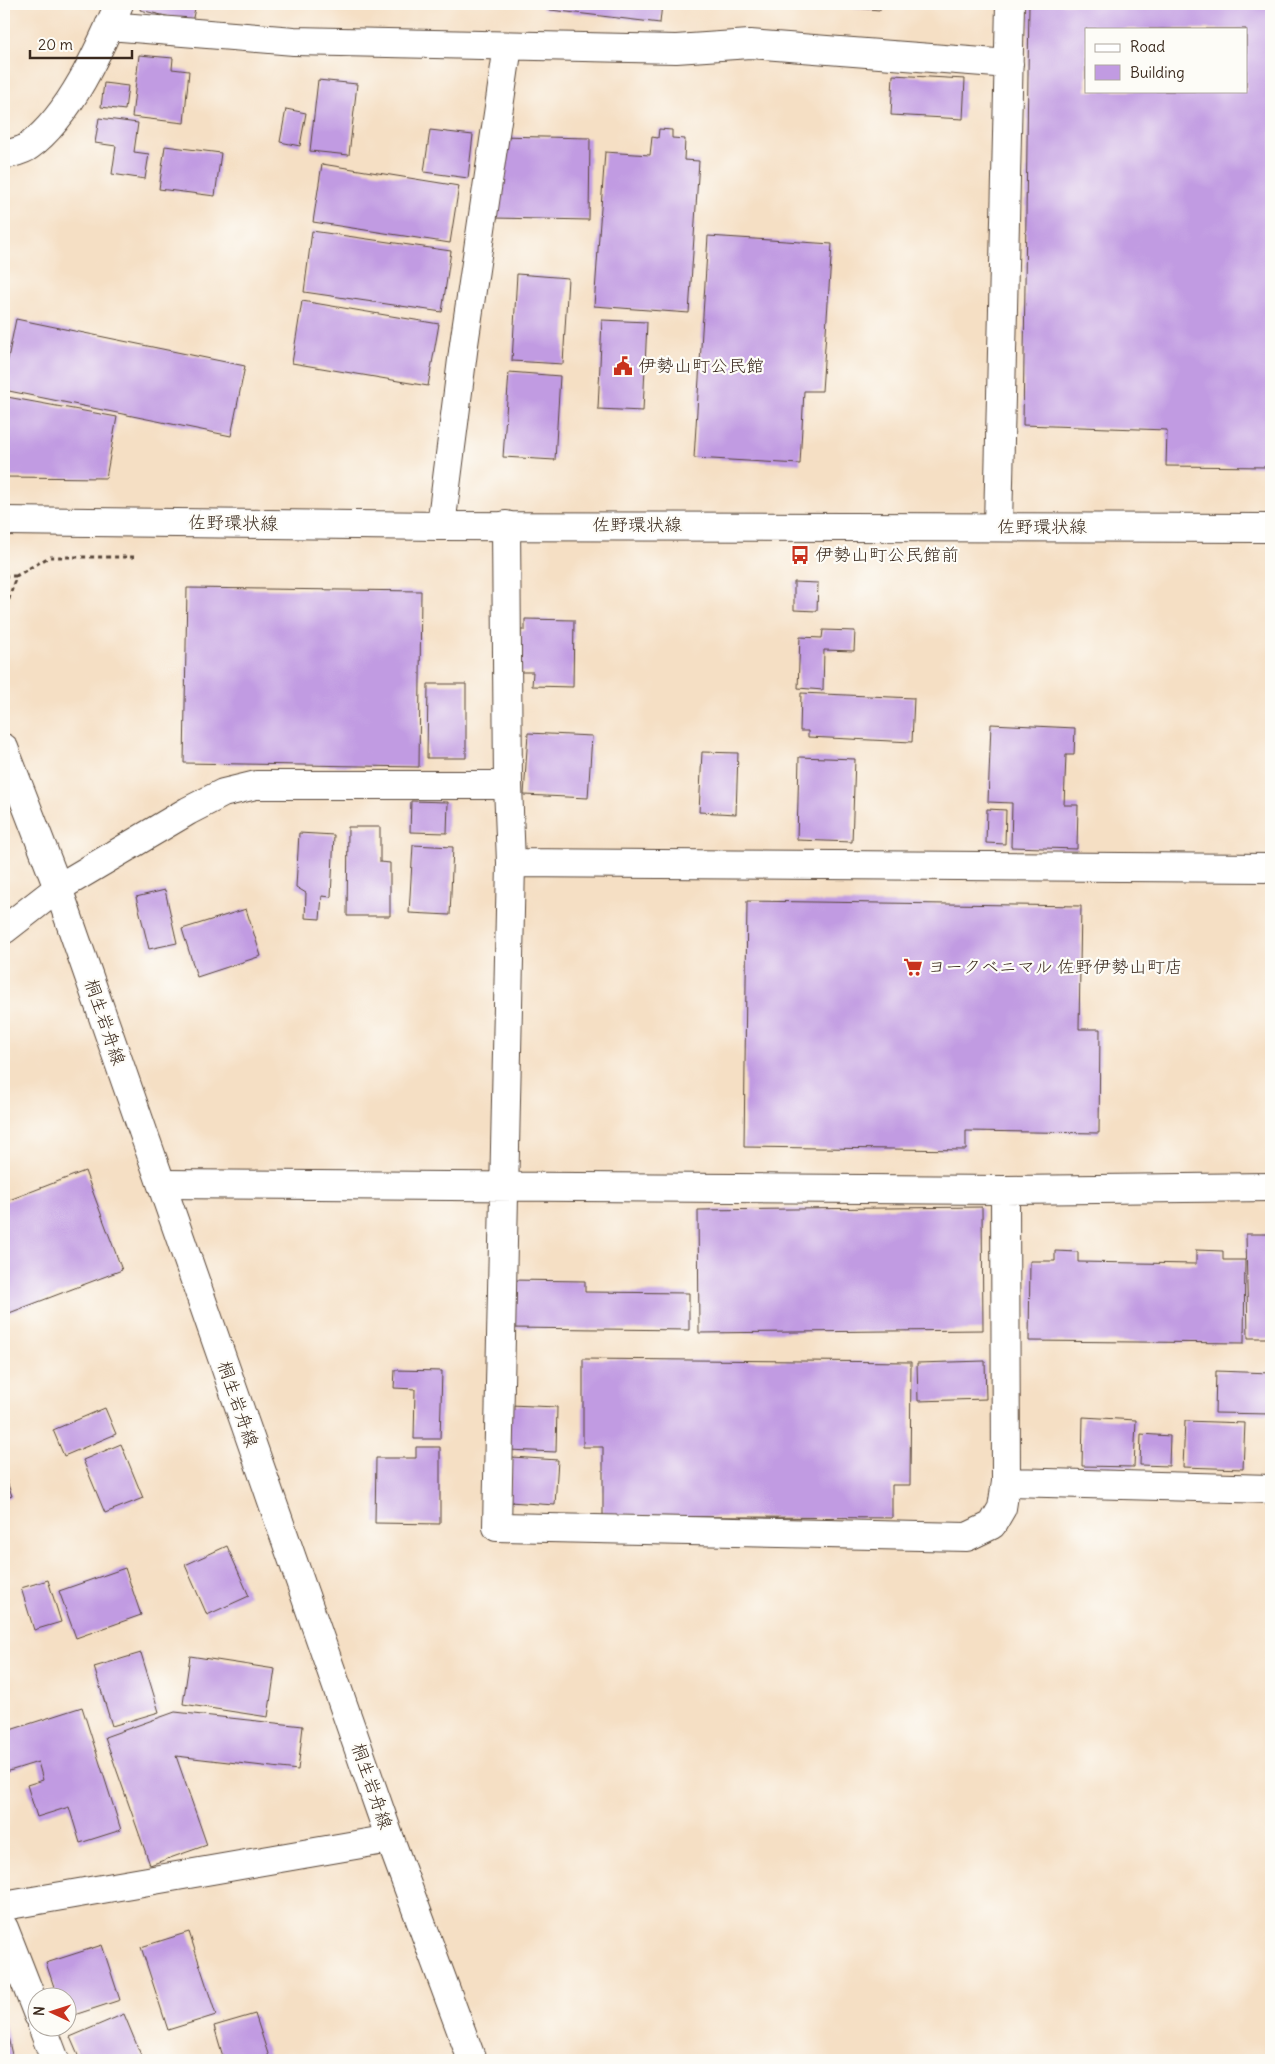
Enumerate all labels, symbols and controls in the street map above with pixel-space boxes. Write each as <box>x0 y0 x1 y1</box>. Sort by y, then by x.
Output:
scale bar <box>30 28 132 60</box>
legend <box>1085 28 1248 92</box>
text: 20 m <box>38 35 73 54</box>
text: Road <box>1130 37 1165 56</box>
text: Building <box>1130 63 1185 82</box>
place label: 伊勢山町公民館 <box>638 354 764 377</box>
public building icon: 伊勢山町公民館 <box>612 355 634 377</box>
street label: 佐野環状線 <box>188 510 278 535</box>
street label: 佐野環状線 <box>592 513 682 536</box>
street label: 佐野環状線 <box>997 515 1087 538</box>
place label: 伊勢山町公民館前 <box>815 543 959 566</box>
bus stop icon: 伊勢山町公民館前 <box>789 544 811 566</box>
place label: ヨークベニマル 佐野伊勢山町店 <box>928 955 1183 978</box>
supermarket icon: ヨークベニマル 佐野伊勢山町店 <box>902 956 924 978</box>
street label: 桐生岩舟線 <box>80 976 131 1068</box>
street label: 桐生岩舟線 <box>213 1358 264 1450</box>
street label: 桐生岩舟線 <box>347 1740 398 1832</box>
north arrow <box>28 1986 78 2036</box>
text: N <box>30 2006 48 2017</box>

